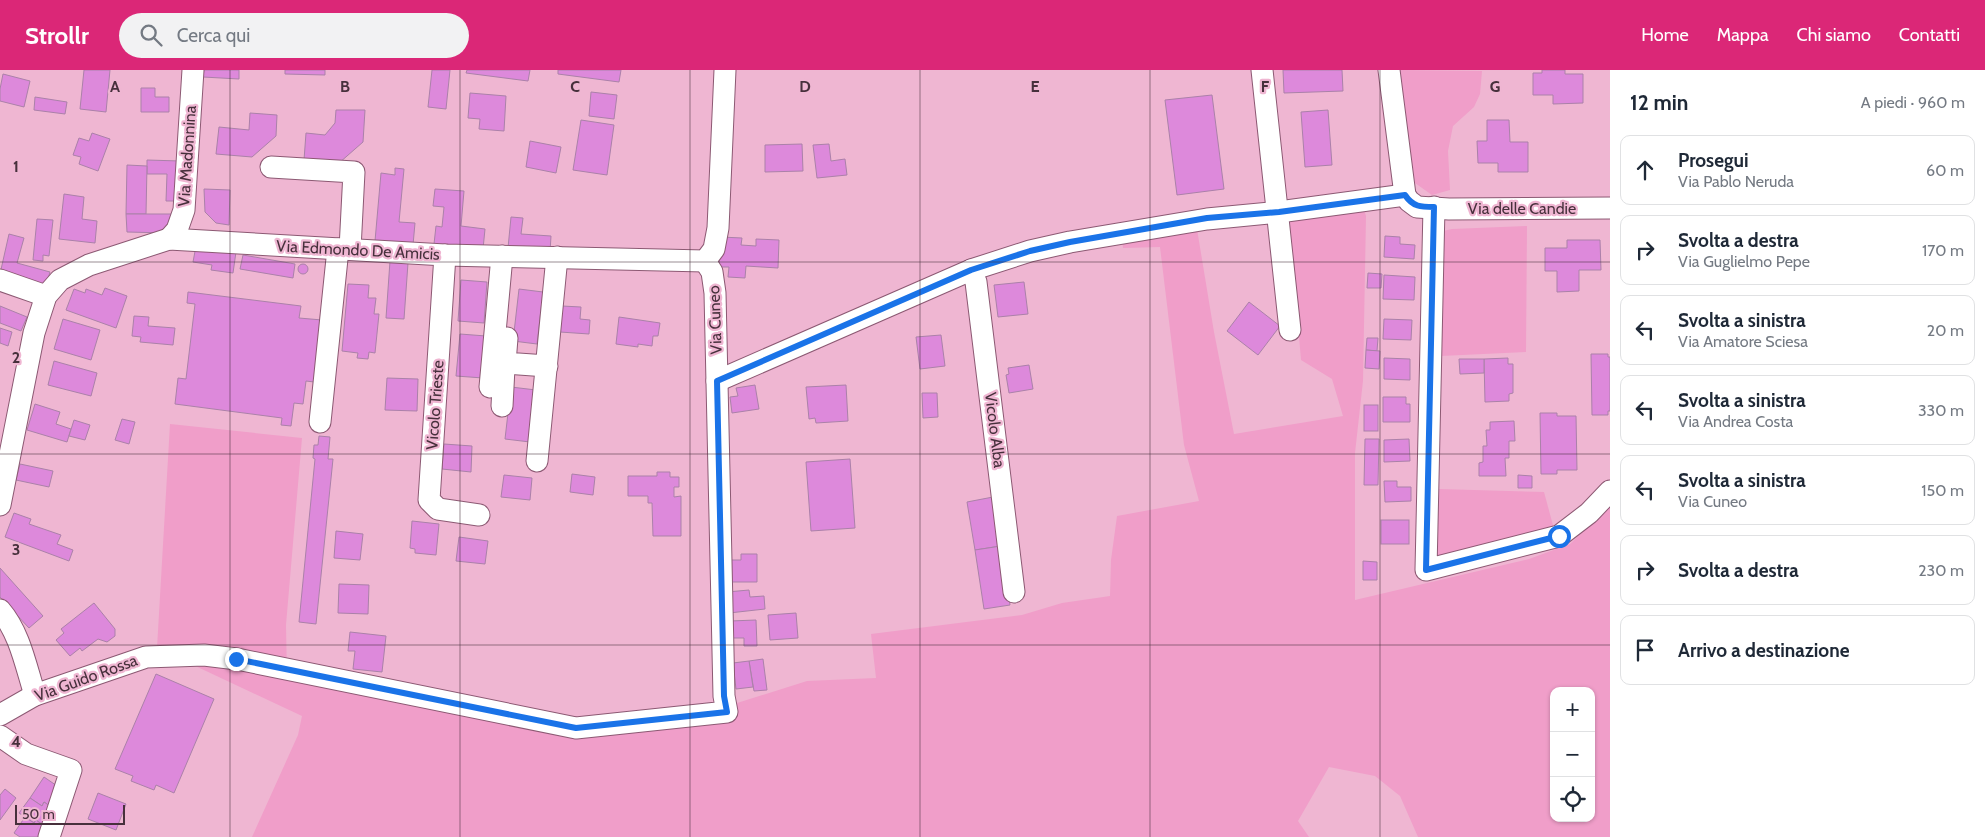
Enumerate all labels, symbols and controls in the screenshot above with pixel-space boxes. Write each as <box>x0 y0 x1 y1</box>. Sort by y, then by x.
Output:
search box <box>119 13 469 58</box>
text: Strollr <box>25 21 89 50</box>
icon: search <box>137 21 165 49</box>
text: Cerca qui <box>177 24 250 47</box>
text: Home <box>1641 24 1689 46</box>
text: Mappa <box>1717 24 1769 46</box>
text: Chi siamo <box>1797 24 1871 46</box>
text: Contatti <box>1899 24 1960 46</box>
text: A <box>110 77 120 96</box>
text: B <box>340 77 350 96</box>
text: C <box>570 77 580 96</box>
text: D <box>799 77 811 96</box>
text: E <box>1030 77 1040 96</box>
text: F <box>1261 77 1270 96</box>
text: G <box>1490 77 1500 96</box>
text: 12 min <box>1630 90 1688 115</box>
text: A piedi · 960 m <box>1861 93 1965 112</box>
street label: Via Madonnina <box>174 104 200 207</box>
text: Prosegui <box>1678 149 1749 172</box>
icon: ahead <box>1631 156 1659 184</box>
text: 1 <box>13 157 19 176</box>
text: 60 m <box>1926 161 1964 180</box>
text: Via Pablo Neruda <box>1678 172 1794 191</box>
street label: Via delle Candie <box>1468 199 1576 218</box>
text: Svolta a destra <box>1678 229 1799 252</box>
street label: Via Edmondo De Amicis <box>276 236 441 264</box>
icon: right <box>1631 236 1659 264</box>
text: 170 m <box>1922 241 1964 260</box>
text: Via Guglielmo Pepe <box>1678 252 1810 271</box>
street label: Via Cuneo <box>704 285 726 355</box>
text: Svolta a sinistra <box>1678 309 1806 332</box>
icon: left <box>1631 316 1659 344</box>
text: 20 m <box>1927 321 1964 340</box>
text: Via Amatore Sciesa <box>1678 332 1808 351</box>
text: 2 <box>12 348 20 367</box>
street label: Vicolo Trieste <box>422 360 448 450</box>
text: Svolta a sinistra <box>1678 389 1806 412</box>
street label: Vicolo Alba <box>981 391 1009 469</box>
icon: left <box>1631 396 1659 424</box>
text: 330 m <box>1918 401 1964 420</box>
text: Via Andrea Costa <box>1678 412 1793 431</box>
text: Svolta a sinistra <box>1678 469 1806 492</box>
icon: left <box>1631 476 1659 504</box>
text: 150 m <box>1921 481 1964 500</box>
text: Via Cuneo <box>1678 492 1747 511</box>
route start <box>1548 525 1571 548</box>
text: 3 <box>12 540 20 559</box>
icon: right <box>1631 556 1659 584</box>
text: Svolta a destra <box>1678 559 1799 582</box>
text: 230 m <box>1918 561 1964 580</box>
icon: arrive <box>1631 636 1659 664</box>
text: Arrivo a destinazione <box>1678 639 1849 662</box>
route end <box>225 648 248 671</box>
street label: Via Guido Rossa <box>32 651 140 705</box>
map controls <box>1550 687 1595 822</box>
button: + <box>1550 687 1595 732</box>
text: 4 <box>11 732 21 751</box>
button: − <box>1550 732 1595 777</box>
button: locate <box>1550 777 1595 822</box>
scale bar <box>15 802 125 825</box>
text: 50 m <box>22 805 55 823</box>

